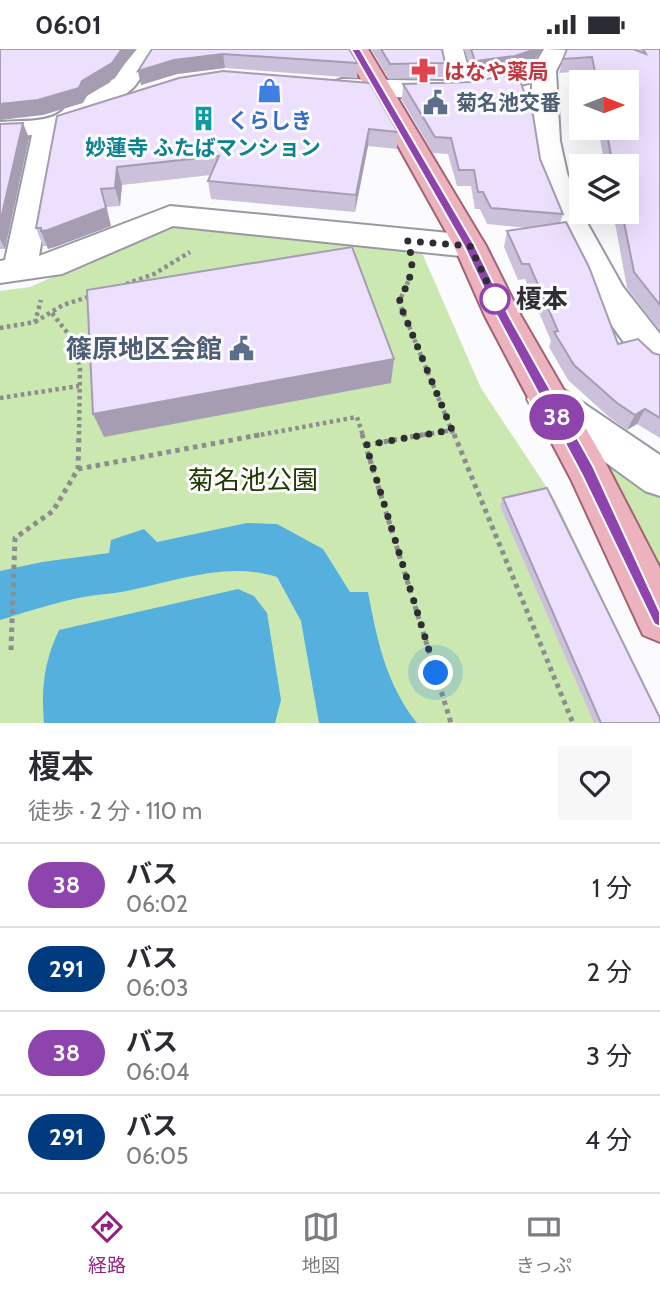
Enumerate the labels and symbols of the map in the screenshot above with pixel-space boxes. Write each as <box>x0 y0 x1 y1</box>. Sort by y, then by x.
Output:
pharmacy icon: はなや薬局 <box>410 57 438 85</box>
place label: はなや薬局 <box>444 59 549 84</box>
north arrow <box>569 70 639 140</box>
shop icon: くらしき <box>256 77 284 105</box>
public building icon: 菊名池交番 <box>422 88 450 116</box>
place label: 菊名池交番 <box>456 90 561 115</box>
building icon: 妙蓮寺 ふたばマンション <box>189 104 217 132</box>
place label: くらしき <box>228 108 312 133</box>
place label: 妙蓮寺 ふたばマンション <box>85 135 321 160</box>
place label: 榎本 <box>516 283 568 315</box>
marker: 榎本 <box>480 284 510 314</box>
place label: 篠原地区会館 <box>66 333 222 365</box>
public building icon: 篠原地区会館 <box>228 335 256 363</box>
line badge: 38 <box>526 394 588 440</box>
park label: 菊名池公園 <box>188 464 318 496</box>
your location <box>418 655 453 690</box>

